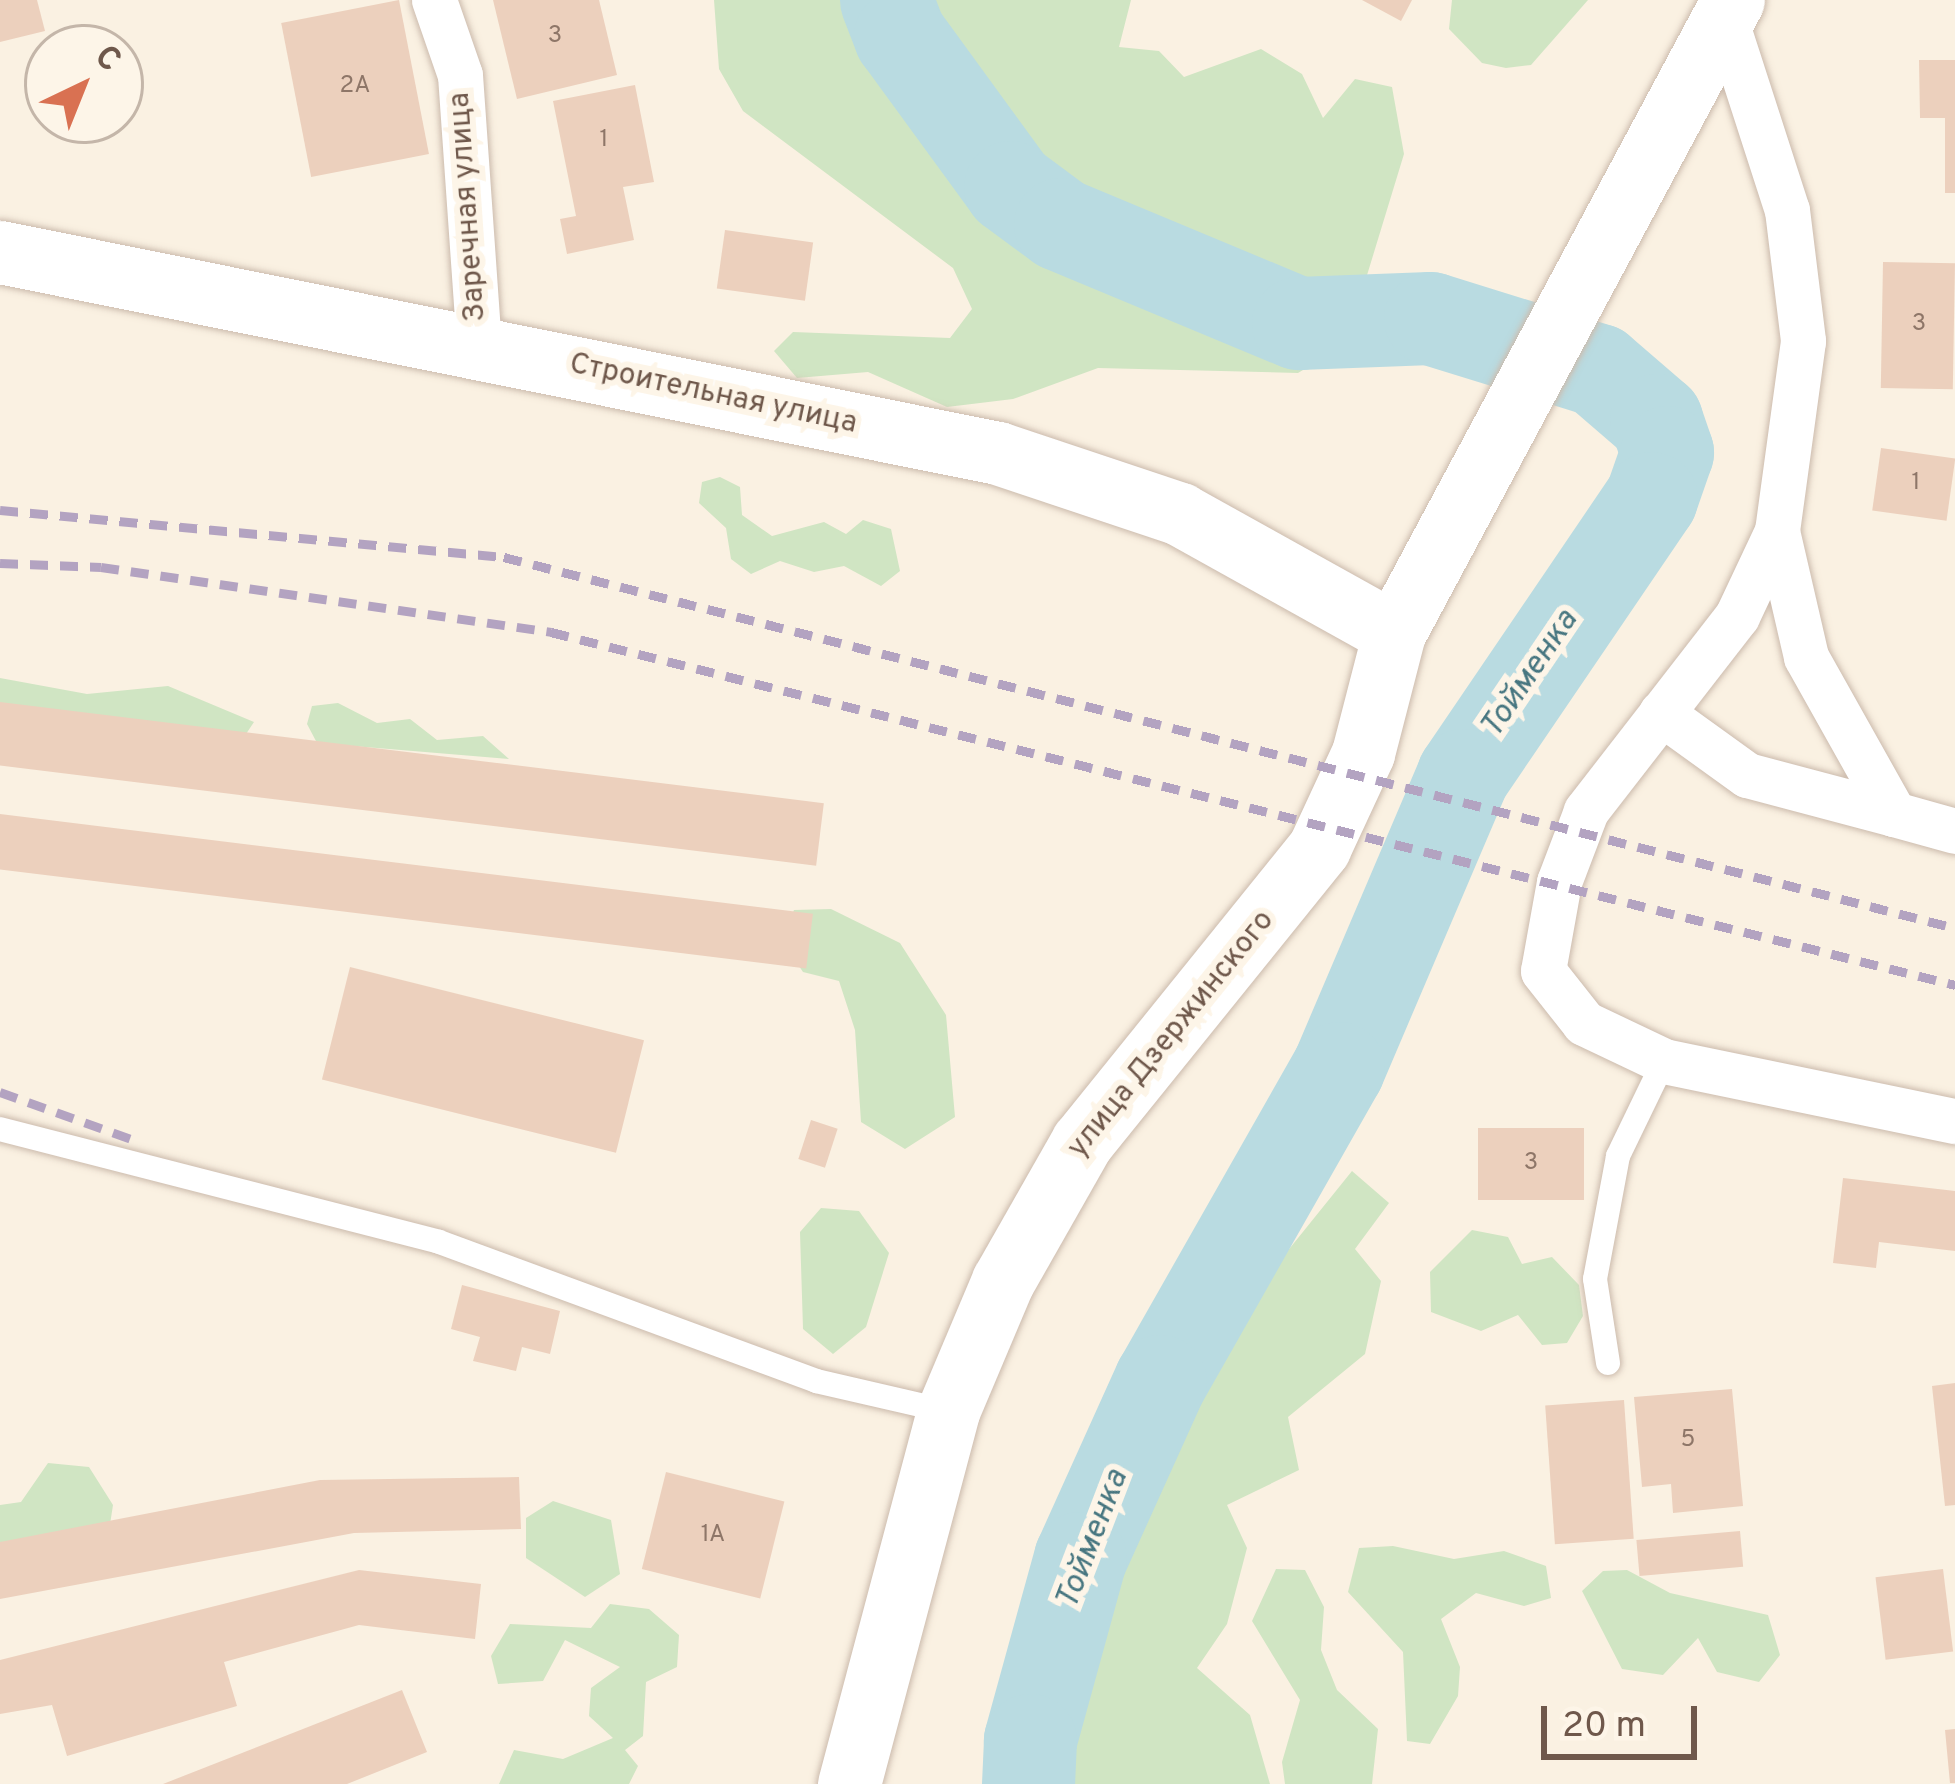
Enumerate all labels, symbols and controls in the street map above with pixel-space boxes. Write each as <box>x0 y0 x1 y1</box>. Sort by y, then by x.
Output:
house number: 3 <box>548 23 562 51</box>
north arrow <box>24 24 144 144</box>
text: С <box>84 37 129 82</box>
house number: 2А <box>340 73 370 101</box>
street label: Заречная улица <box>443 91 495 323</box>
house number: 1 <box>600 127 608 155</box>
house number: 3 <box>1912 311 1926 339</box>
street label: Строительная улица <box>566 347 860 443</box>
house number: 1 <box>1912 470 1920 498</box>
water label: Тойменка <box>1474 603 1588 747</box>
street label: улица Дзержинского <box>1061 904 1283 1166</box>
house number: 3 <box>1524 1150 1538 1178</box>
house number: 5 <box>1681 1427 1695 1455</box>
water label: Тойменка <box>1049 1465 1139 1615</box>
house number: 1А <box>701 1522 725 1550</box>
scale bar <box>1547 1682 1703 1756</box>
text: 20 m <box>1562 1704 1646 1750</box>

